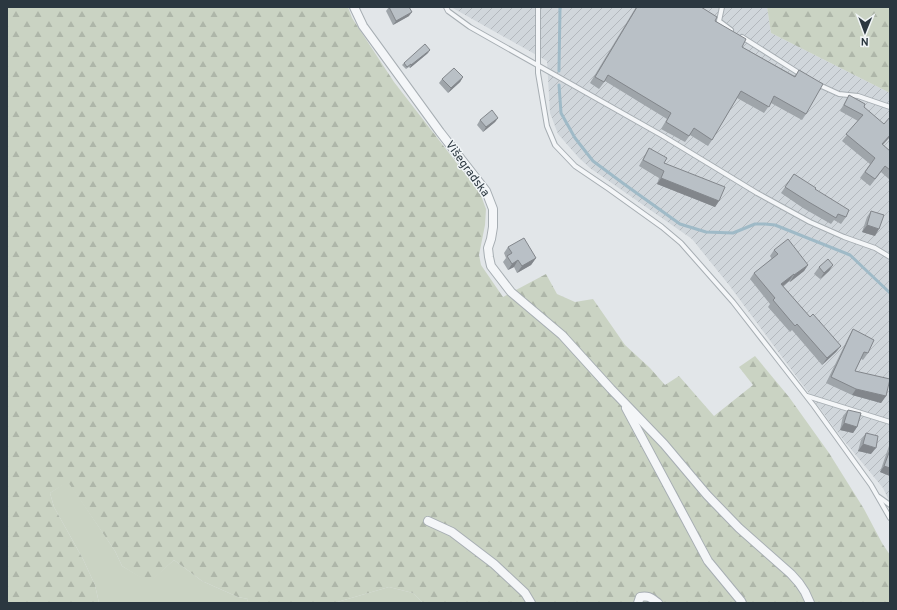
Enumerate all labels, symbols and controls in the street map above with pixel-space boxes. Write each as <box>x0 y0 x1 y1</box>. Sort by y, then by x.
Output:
north arrow <box>845 12 885 52</box>
text: N <box>861 34 869 48</box>
street label: Višegradska <box>441 138 493 200</box>

